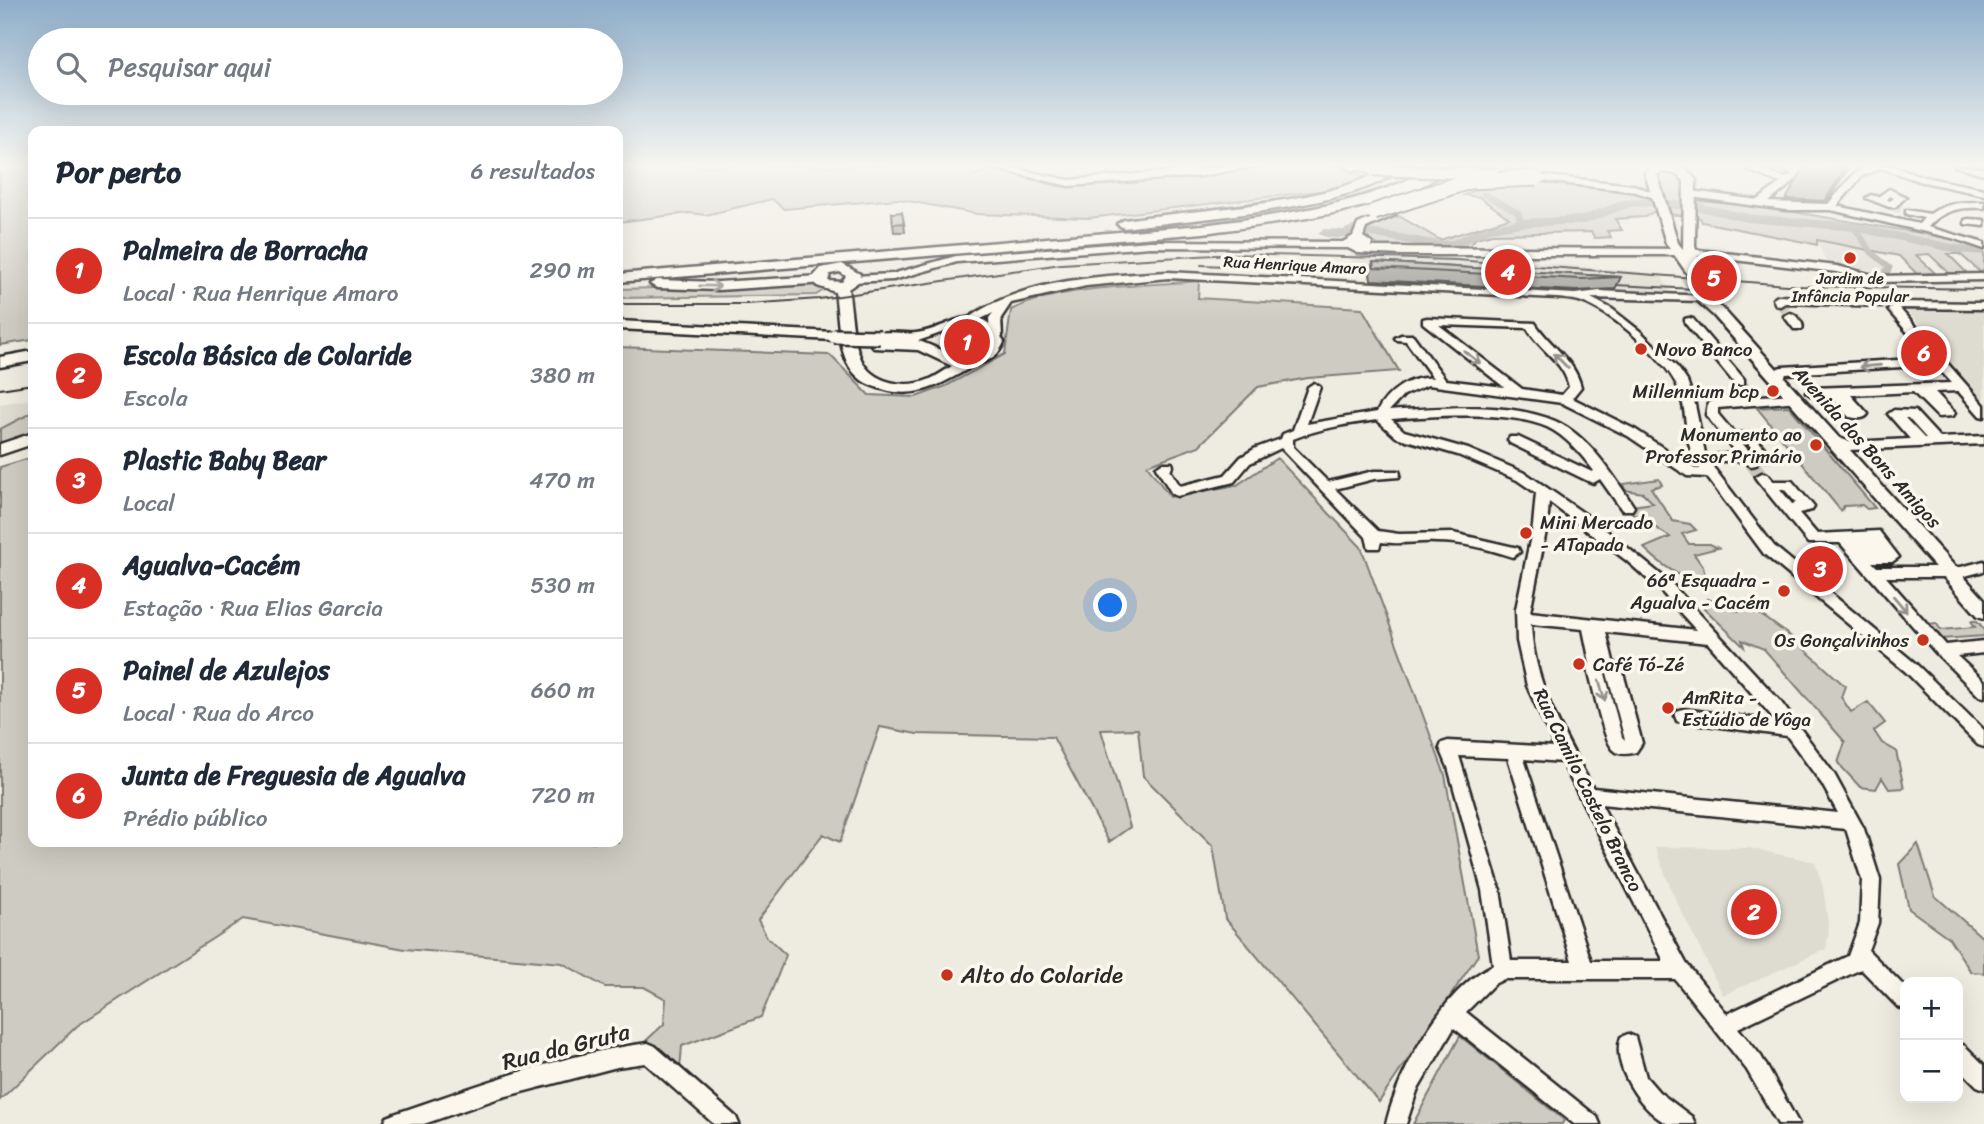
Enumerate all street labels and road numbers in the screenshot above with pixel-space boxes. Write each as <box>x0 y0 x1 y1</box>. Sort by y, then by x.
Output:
street label: Rua Henrique Amaro <box>1223 247 1367 283</box>
street label: Avenida dos Bons Amigos <box>1784 357 1950 536</box>
street label: Rua Camilo Castelo Branco <box>1524 682 1652 898</box>
street label: Rua da Gruta <box>498 1011 635 1083</box>

